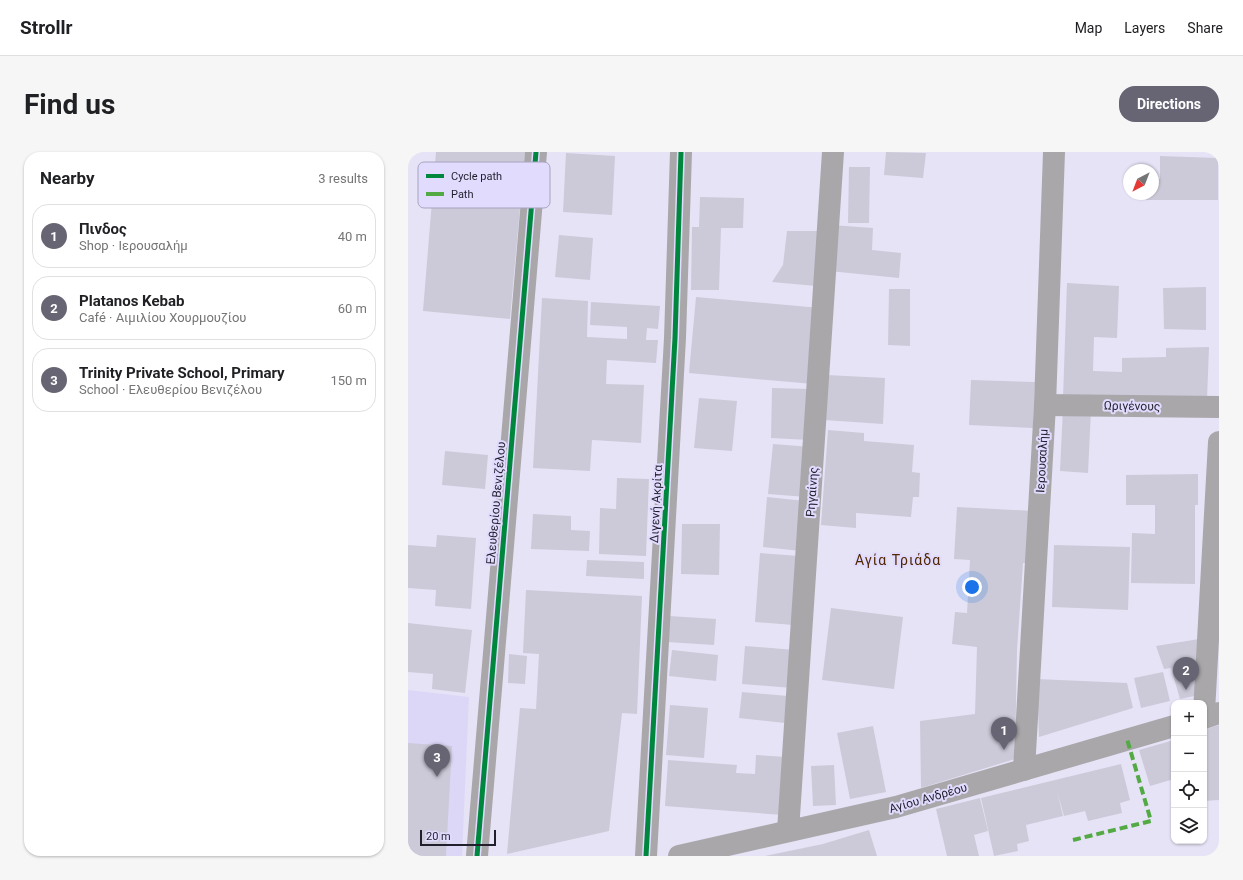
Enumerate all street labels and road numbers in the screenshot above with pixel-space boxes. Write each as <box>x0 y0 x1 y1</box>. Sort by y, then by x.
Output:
street label: Ωριγένους <box>1104 399 1160 413</box>
street label: Ιερουσαλήμ <box>1033 429 1051 493</box>
street label: Ελευθερίου Βενιζέλου <box>484 441 508 565</box>
street label: Διγενή Ακρίτα <box>647 464 665 543</box>
street label: Ρηγαίνης <box>803 467 821 517</box>
street label: Αγίου Ανδρέου <box>887 780 969 816</box>

